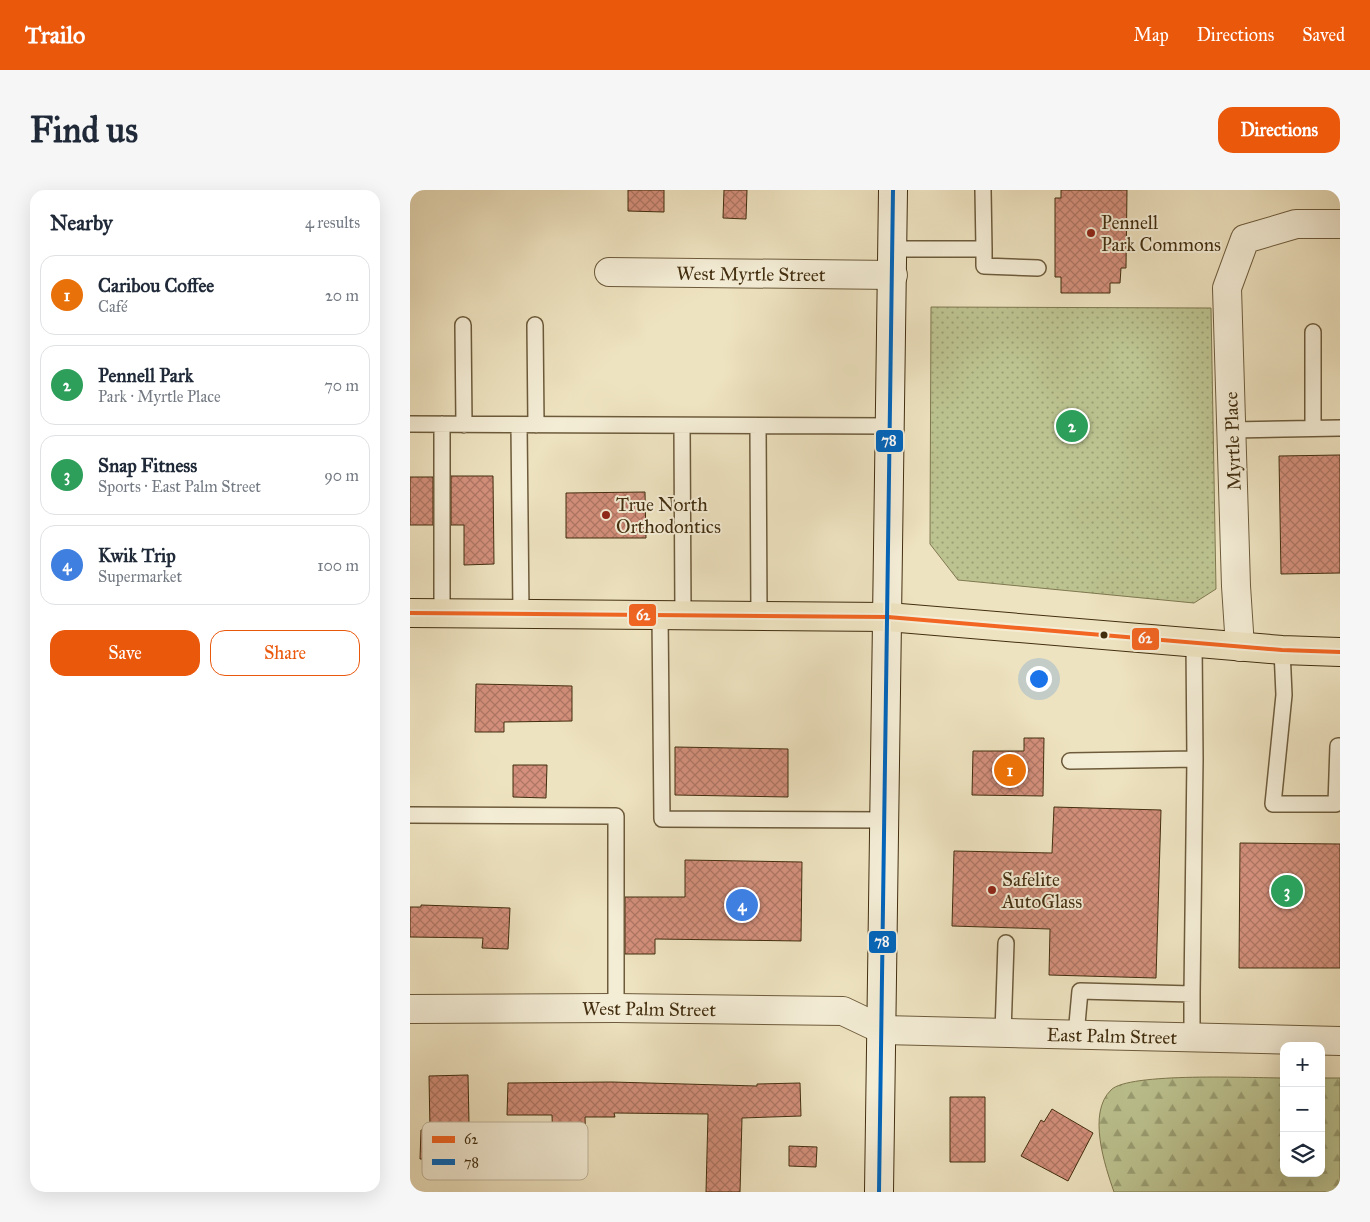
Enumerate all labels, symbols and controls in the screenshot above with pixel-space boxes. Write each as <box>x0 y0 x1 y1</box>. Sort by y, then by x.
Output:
text: Trailo <box>25 20 85 50</box>
text: Map <box>1133 24 1169 46</box>
text: Directions <box>1197 24 1274 46</box>
text: Saved <box>1302 24 1345 46</box>
button: Directions <box>1218 107 1340 153</box>
text: Find us <box>30 109 138 152</box>
text: Nearby <box>50 210 113 236</box>
place label: Pennell Park Commons <box>1101 211 1221 256</box>
text: 4 results <box>305 213 360 232</box>
marker: Pennell Park Commons <box>1085 227 1097 239</box>
street label: West Myrtle Street <box>676 262 826 286</box>
text: Caribou Coffee <box>98 274 214 297</box>
text: 1 <box>64 286 70 305</box>
text: 20 m <box>325 286 359 305</box>
text: Café <box>98 297 128 316</box>
text: Pennell Park <box>98 364 194 387</box>
text: 2 <box>63 376 71 395</box>
text: 70 m <box>324 376 359 395</box>
text: Park · Myrtle Place <box>98 387 221 406</box>
street label: Myrtle Place <box>1219 391 1246 491</box>
pin: 2 <box>1056 407 1088 445</box>
line badge: 78 <box>875 429 904 453</box>
text: 78 <box>882 432 896 449</box>
text: Snap Fitness <box>98 454 197 477</box>
text: 3 <box>64 466 70 485</box>
text: 90 m <box>324 466 359 485</box>
text: Sports · East Palm Street <box>98 477 261 496</box>
place label: True North Orthodontics <box>616 493 721 538</box>
marker: True North Orthodontics <box>600 509 612 521</box>
text: Kwik Trip <box>98 544 176 567</box>
text: 4 <box>63 556 71 575</box>
text: 100 m <box>317 556 359 575</box>
text: Supermarket <box>98 567 182 586</box>
line badge: 62 <box>628 603 657 627</box>
text: 62 <box>636 607 651 624</box>
line badge: 62 <box>1131 627 1160 651</box>
button: Save <box>50 630 200 676</box>
button: Share <box>210 630 360 676</box>
unlabelled marker <box>1099 630 1109 640</box>
text: 62 <box>1138 630 1153 647</box>
your location <box>1026 666 1052 692</box>
pin: 1 <box>994 751 1026 789</box>
place label: Safelite AutoGlass <box>1001 868 1082 913</box>
pin: 3 <box>1271 872 1303 910</box>
marker: Safelite AutoGlass <box>986 884 998 896</box>
pin: 4 <box>726 886 758 924</box>
line badge: 78 <box>868 930 897 954</box>
text: 78 <box>875 933 889 950</box>
street label: West Palm Street <box>582 997 716 1021</box>
street label: East Palm Street <box>1046 1023 1178 1049</box>
map controls <box>1280 1042 1325 1177</box>
button: + <box>1280 1042 1325 1087</box>
button: − <box>1280 1087 1325 1132</box>
legend <box>422 1122 588 1180</box>
text: 62 <box>464 1131 478 1148</box>
button: layers <box>1280 1132 1325 1177</box>
text: 78 <box>464 1154 479 1171</box>

